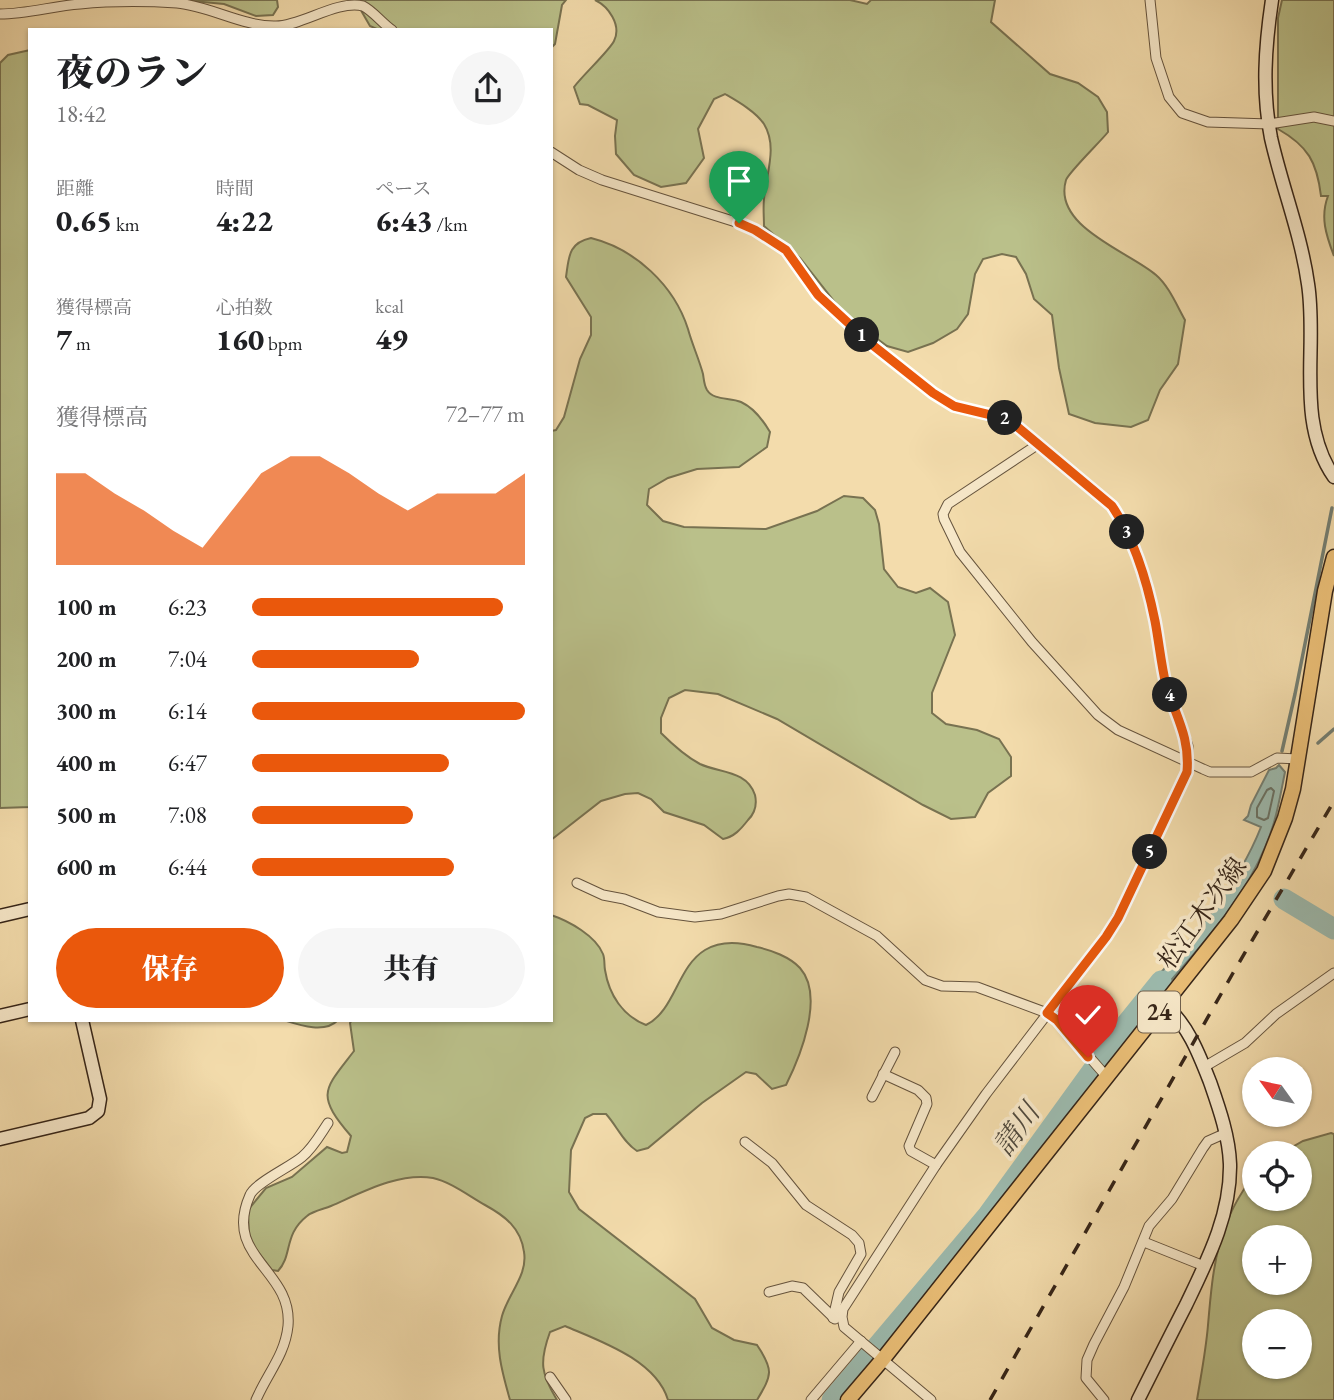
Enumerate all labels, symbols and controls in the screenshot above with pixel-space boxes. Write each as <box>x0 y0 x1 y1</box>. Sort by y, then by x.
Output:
text: 夜のラン <box>56 48 208 97</box>
button: share <box>451 51 525 125</box>
text: 18:42 <box>56 99 106 129</box>
pin <box>709 151 769 223</box>
icon: arrive <box>720 162 758 200</box>
text: 距離 <box>56 176 94 201</box>
text: 時間 <box>216 176 254 201</box>
text: ペース <box>375 176 431 201</box>
text: 0.65 <box>56 201 112 240</box>
text: 4:22 <box>216 201 273 240</box>
text: 6:43 <box>375 201 433 240</box>
text: km <box>112 212 140 237</box>
text: /km <box>433 212 468 237</box>
text: kcal <box>375 294 404 319</box>
text: 獲得標高 <box>56 295 132 320</box>
text: 心拍数 <box>216 295 273 320</box>
pin: 1 <box>844 318 880 352</box>
text: 49 <box>375 319 408 358</box>
text: 7 <box>56 320 72 359</box>
text: 160 <box>216 320 264 359</box>
text: 1 <box>856 322 867 347</box>
text: m <box>72 331 91 356</box>
text: bpm <box>264 331 303 356</box>
text: 72–77 m <box>446 399 525 429</box>
pin: 2 <box>988 400 1023 436</box>
text: 獲得標高 <box>56 402 148 432</box>
text: 2 <box>999 405 1010 430</box>
pin: 3 <box>1110 514 1144 550</box>
text: 3 <box>1121 519 1132 544</box>
text: 100 m <box>56 592 117 622</box>
text: 6:23 <box>168 592 207 622</box>
text: 200 m <box>56 644 117 674</box>
text: 7:04 <box>168 644 207 674</box>
pin: 4 <box>1152 678 1188 712</box>
text: 4 <box>1164 682 1175 707</box>
text: 300 m <box>56 696 117 726</box>
text: 6:14 <box>168 696 207 726</box>
text: 400 m <box>56 748 117 778</box>
text: 6:47 <box>168 748 207 778</box>
text: 500 m <box>56 800 117 830</box>
text: 7:08 <box>168 800 207 830</box>
pin: 5 <box>1132 834 1168 870</box>
text: 5 <box>1144 839 1155 864</box>
street label: 松江木次線 <box>1150 850 1254 976</box>
text: 600 m <box>56 852 117 882</box>
text: 6:44 <box>168 852 207 882</box>
button: 保存 <box>56 928 284 1008</box>
button: 共有 <box>298 928 525 1008</box>
pin <box>1058 985 1118 1057</box>
road number: 24 <box>1138 992 1180 1032</box>
icon: check <box>1069 996 1107 1034</box>
north arrow <box>1242 1057 1312 1127</box>
map controls <box>1242 1057 1312 1379</box>
water label: 請川 <box>985 1093 1049 1162</box>
button: locate <box>1242 1141 1312 1211</box>
button: + <box>1242 1225 1312 1295</box>
button: − <box>1242 1309 1312 1379</box>

